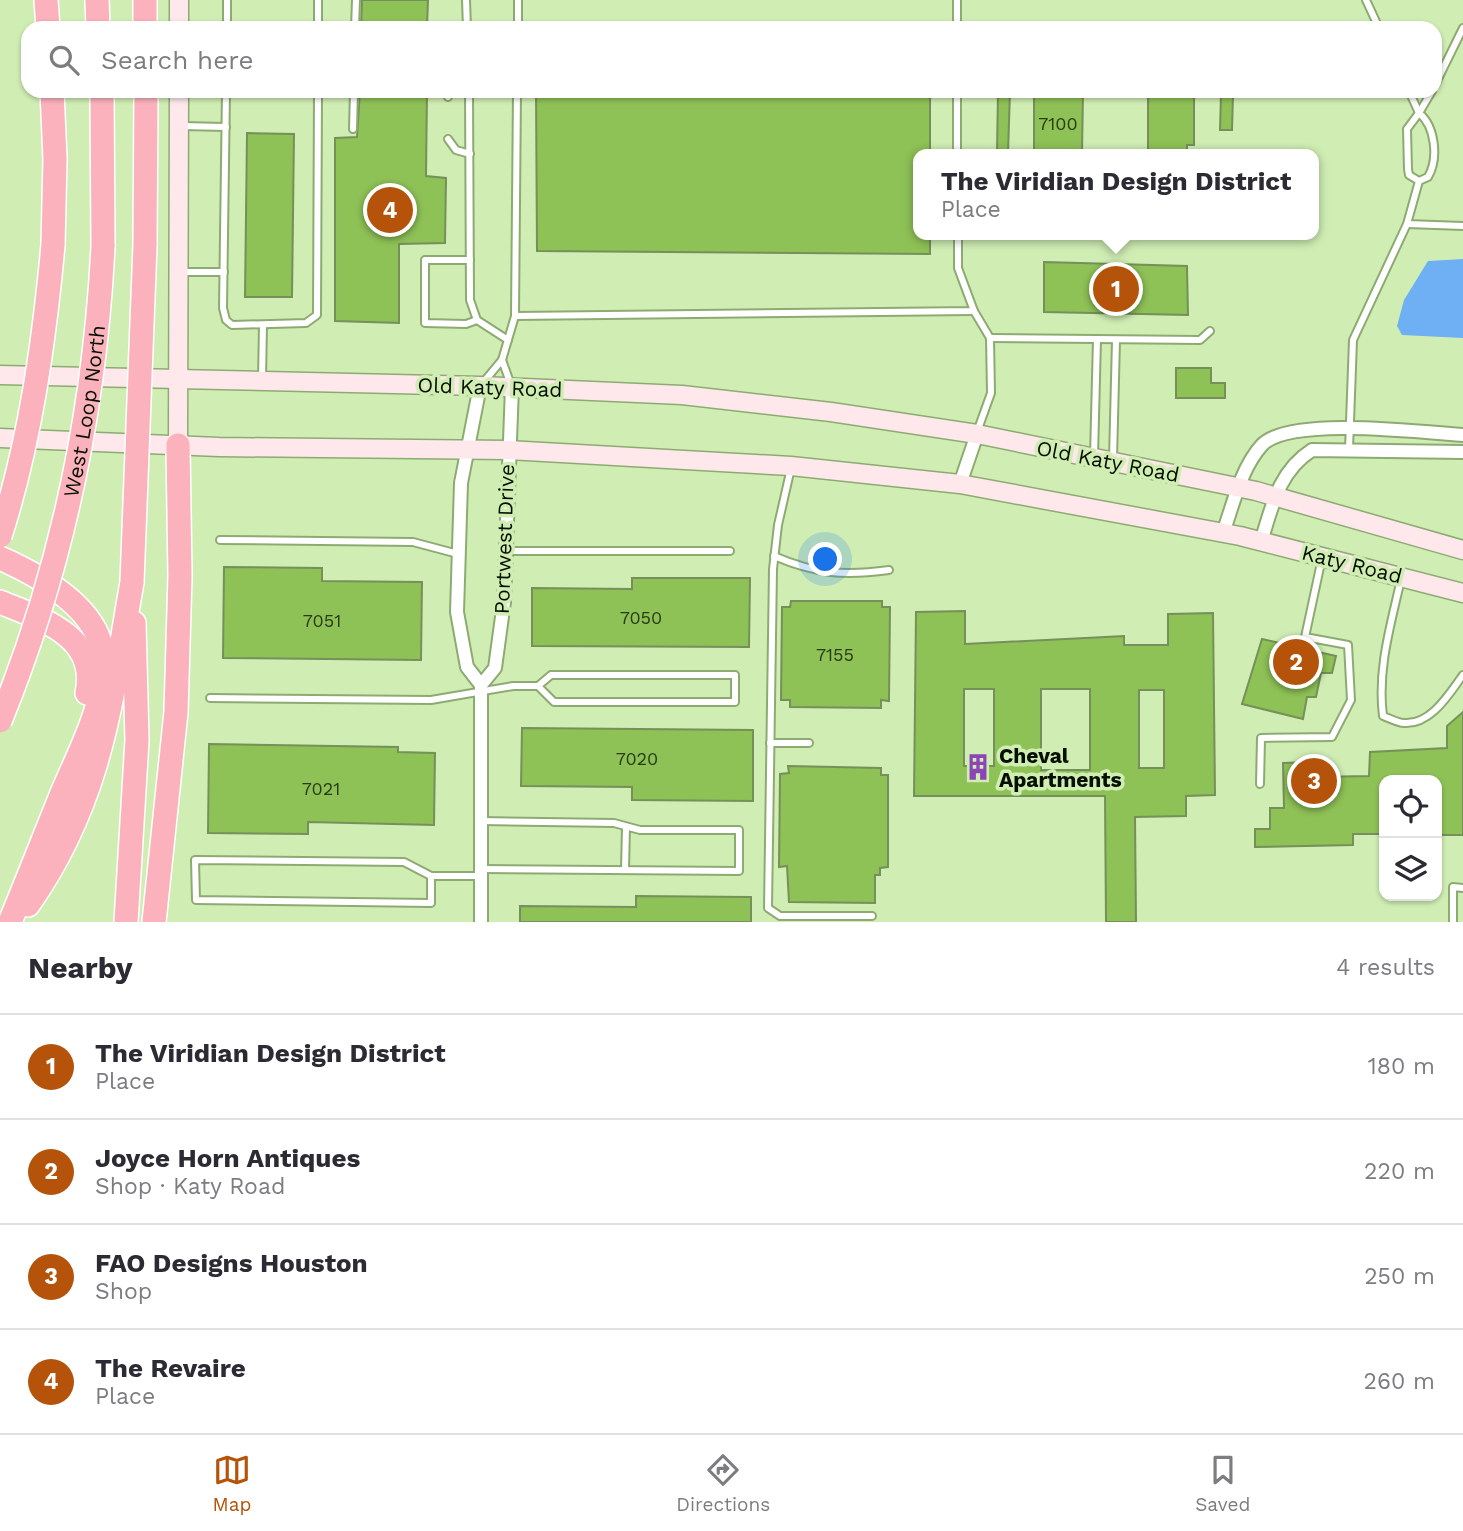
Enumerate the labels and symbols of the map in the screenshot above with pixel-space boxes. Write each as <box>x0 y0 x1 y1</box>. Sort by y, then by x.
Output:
house number: 7100 <box>1038 113 1078 134</box>
pin: 4 <box>367 184 413 236</box>
pin: 1 <box>1093 263 1139 315</box>
street label: West Loop North <box>58 324 110 500</box>
street label: Old Katy Road <box>417 372 563 402</box>
street label: Old Katy Road <box>1034 435 1182 487</box>
street label: Portwest Drive <box>489 463 519 615</box>
street label: Katy Road <box>1299 539 1405 589</box>
your location <box>808 542 842 576</box>
house number: 7050 <box>620 607 662 628</box>
house number: 7051 <box>303 610 341 631</box>
pin: 2 <box>1273 636 1319 688</box>
house number: 7155 <box>816 644 854 665</box>
place label: Cheval Apartments <box>999 743 1122 792</box>
house number: 7020 <box>616 748 658 769</box>
building icon: Cheval Apartments <box>963 752 993 782</box>
pin: 3 <box>1291 755 1337 807</box>
house number: 7021 <box>302 778 340 799</box>

